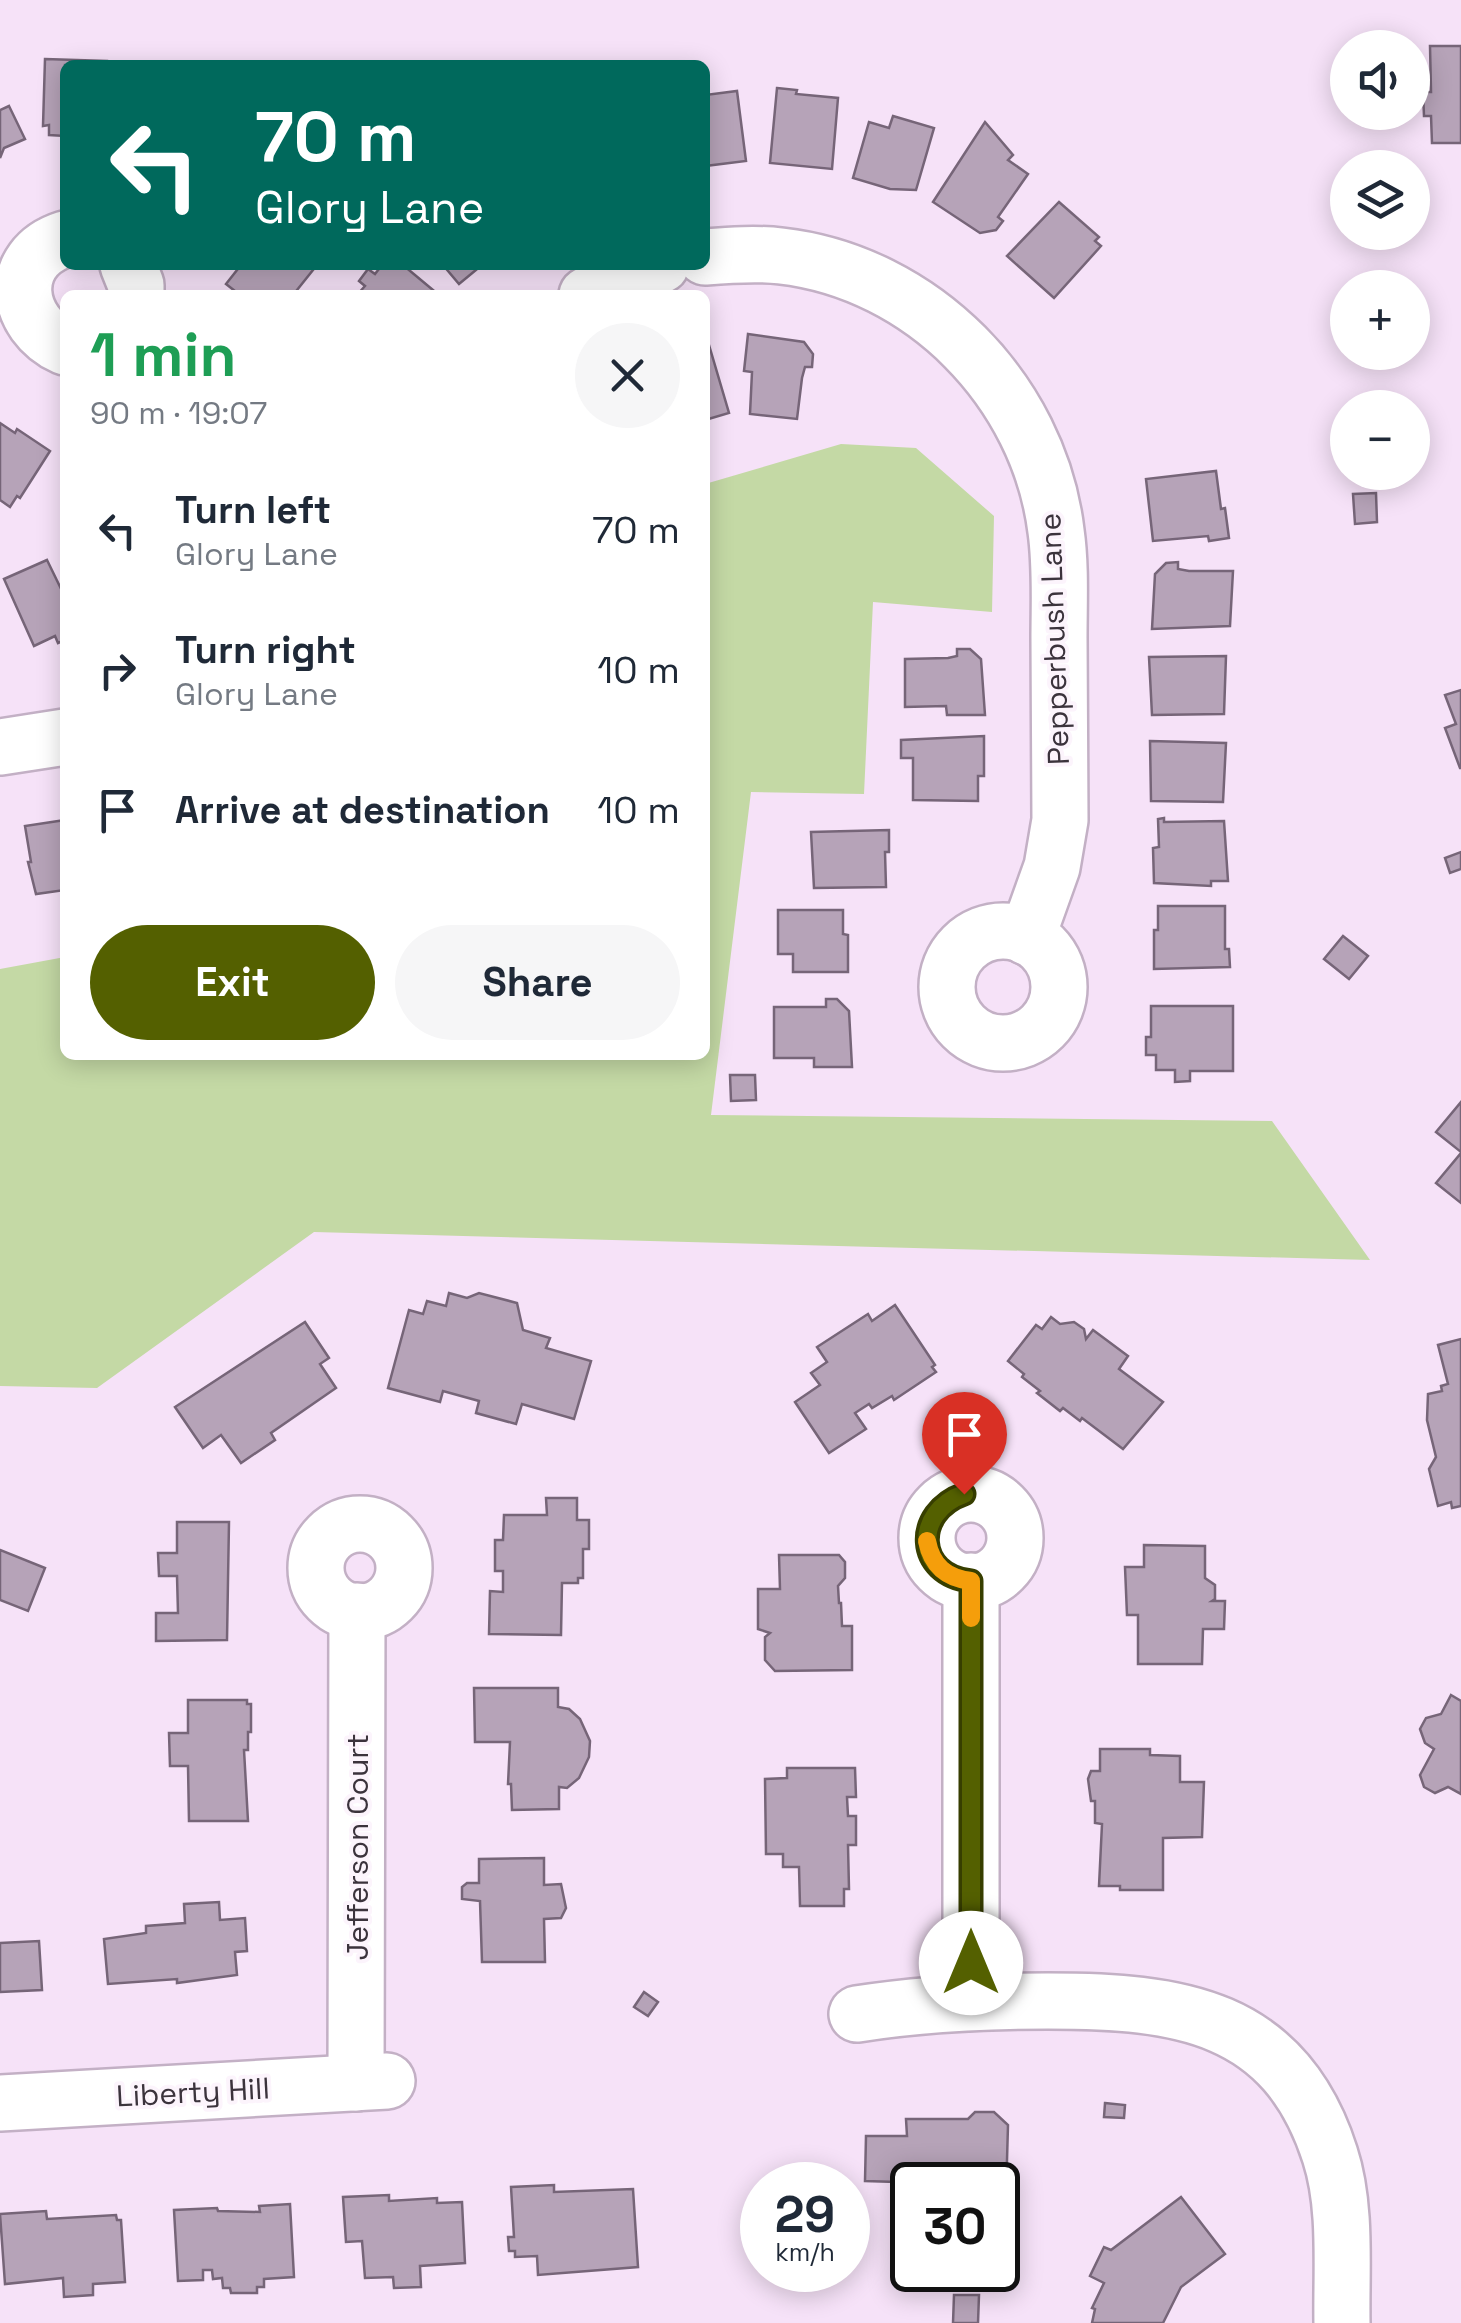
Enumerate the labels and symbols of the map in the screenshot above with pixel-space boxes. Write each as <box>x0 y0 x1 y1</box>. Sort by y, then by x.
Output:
street label: Pepperbush Lane <box>1030 512 1078 766</box>
pin <box>922 1392 1007 1495</box>
street label: Jefferson Court <box>338 1734 377 1960</box>
position arrow <box>919 1911 1023 2015</box>
street label: Liberty Hill <box>115 2069 271 2115</box>
speed limit sign: 30 <box>890 2162 1020 2292</box>

